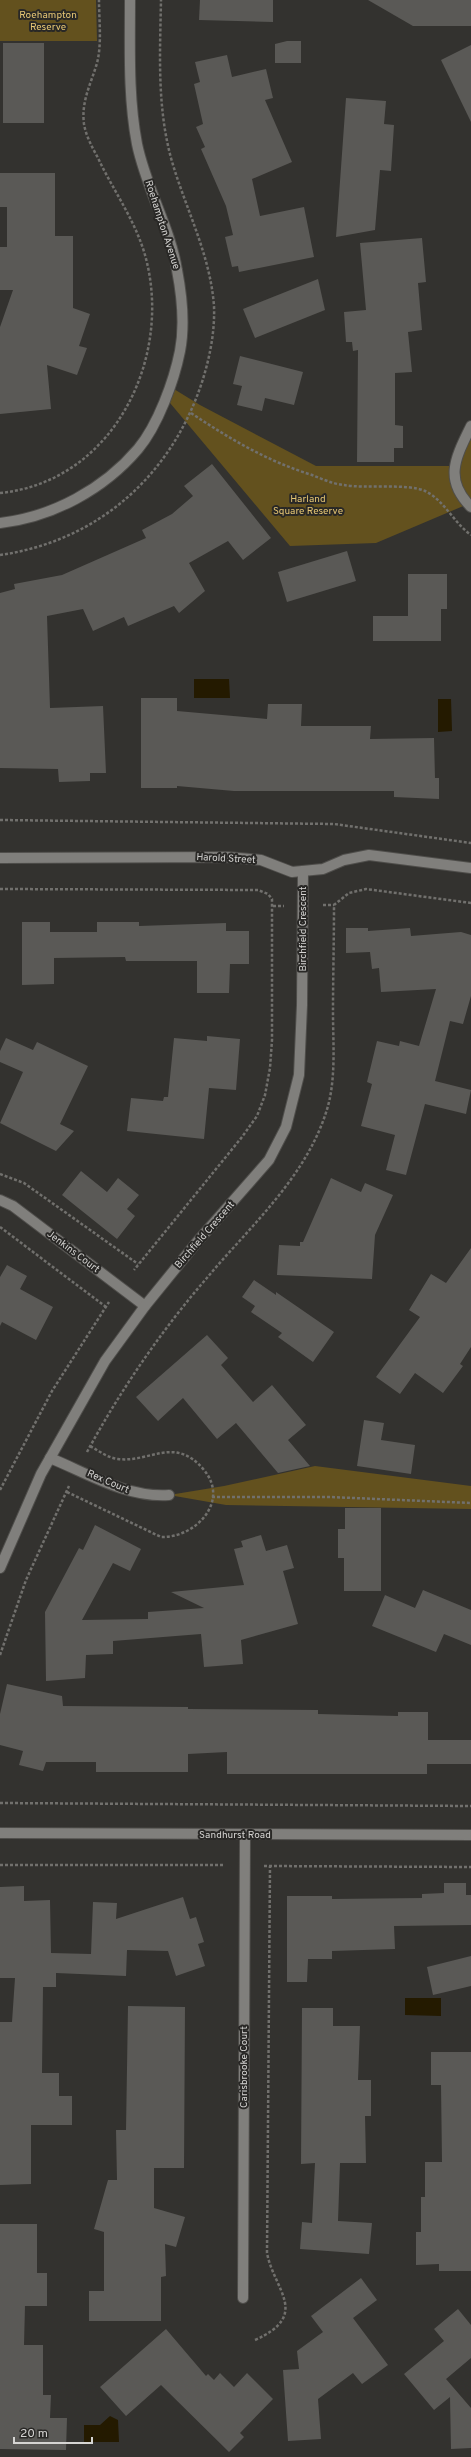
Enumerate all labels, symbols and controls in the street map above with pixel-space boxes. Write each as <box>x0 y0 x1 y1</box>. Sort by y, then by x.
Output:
park label: Roehampton Reserve <box>19 9 77 34</box>
street label: Roehampton Avenue <box>141 179 183 271</box>
park label: Harland Square Reserve <box>273 493 343 518</box>
street label: Harold Street <box>196 851 256 867</box>
street label: Birchfield Crescent <box>297 886 310 972</box>
street label: Birchfield Crescent <box>172 1198 238 1271</box>
street label: Jenkins Court <box>44 1228 102 1276</box>
street label: Rex Court <box>85 1467 131 1497</box>
street label: Sandhurst Road <box>199 1829 271 1842</box>
street label: Carisbrooke Court <box>238 2026 251 2108</box>
scale bar <box>14 2419 92 2445</box>
text: 20 m <box>20 2426 48 2442</box>

